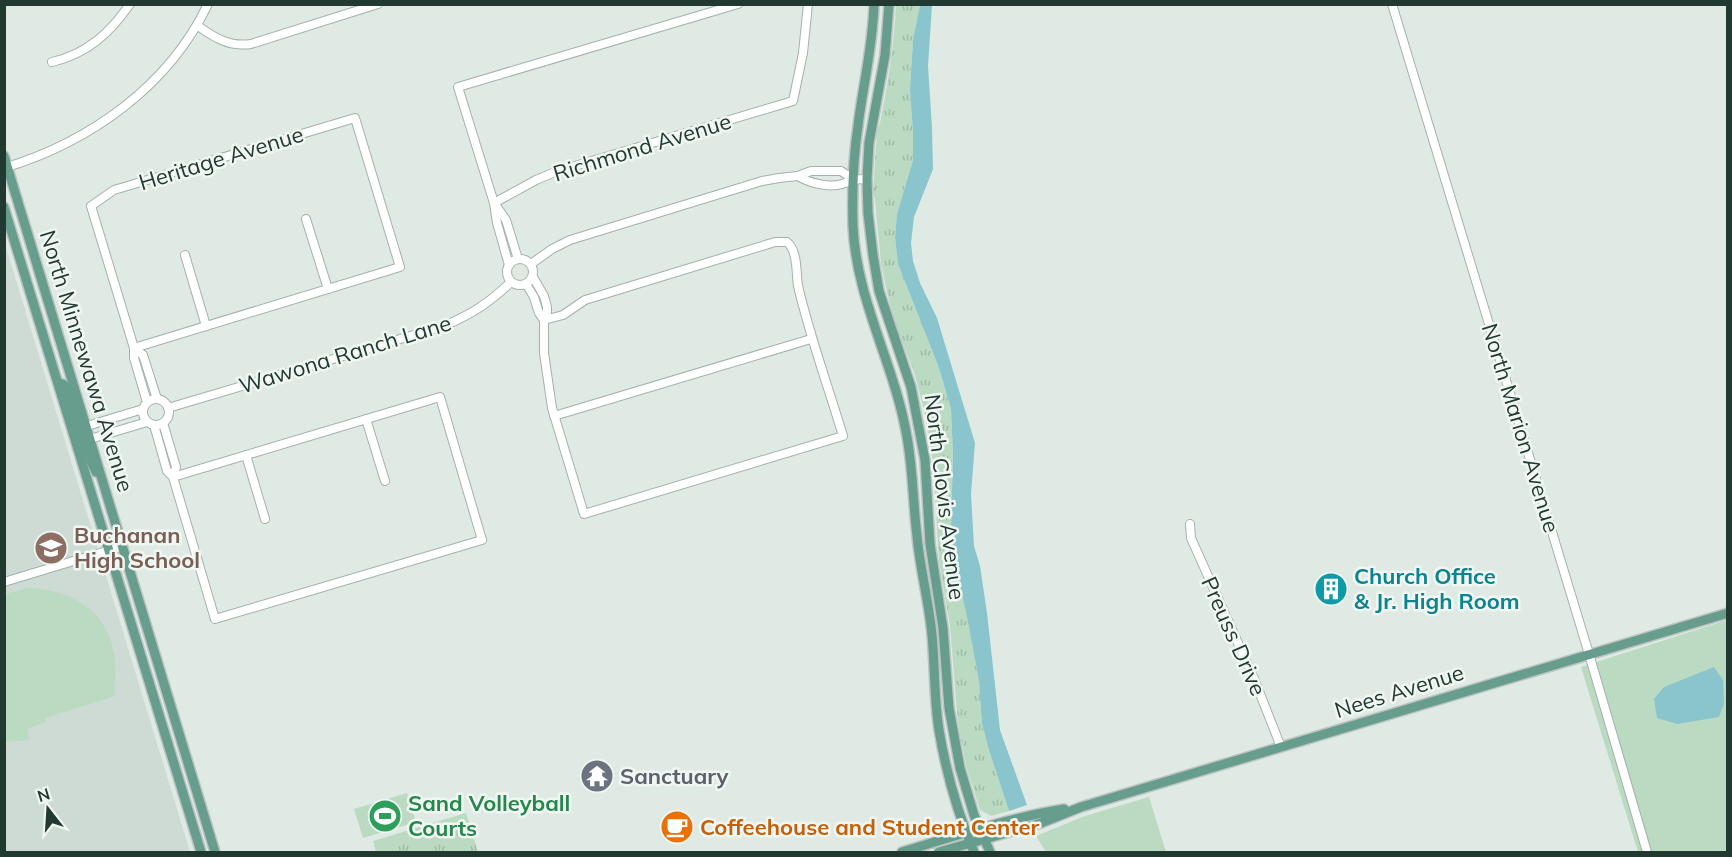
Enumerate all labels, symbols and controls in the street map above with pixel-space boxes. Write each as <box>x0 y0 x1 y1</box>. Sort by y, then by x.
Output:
street label: Richmond Avenue <box>550 107 734 187</box>
street label: Heritage Avenue <box>135 120 307 196</box>
street label: North Minnewawa Avenue <box>34 227 140 495</box>
street label: Wawona Ranch Lane <box>235 308 455 400</box>
street label: North Marion Avenue <box>1476 320 1566 536</box>
street label: North Clovis Avenue <box>919 393 971 601</box>
place label: Buchanan High School <box>74 521 200 574</box>
school or university icon: Buchanan High School <box>33 530 69 566</box>
place label: Church Office & Jr. High Room <box>1354 562 1520 615</box>
building icon: Church Office & Jr. High Room <box>1313 571 1349 607</box>
street label: Preuss Drive <box>1195 572 1273 700</box>
street label: Nees Avenue <box>1331 658 1467 724</box>
temple icon: Sanctuary <box>579 758 615 794</box>
place label: Sanctuary <box>620 762 729 790</box>
north arrow <box>18 779 78 839</box>
text: N <box>35 783 52 806</box>
place label: Sand Volleyball Courts <box>408 789 570 842</box>
sports icon: Sand Volleyball Courts <box>367 798 403 834</box>
cafe icon: Coffeehouse and Student Center <box>659 809 695 845</box>
place label: Coffeehouse and Student Center <box>700 813 1040 841</box>

